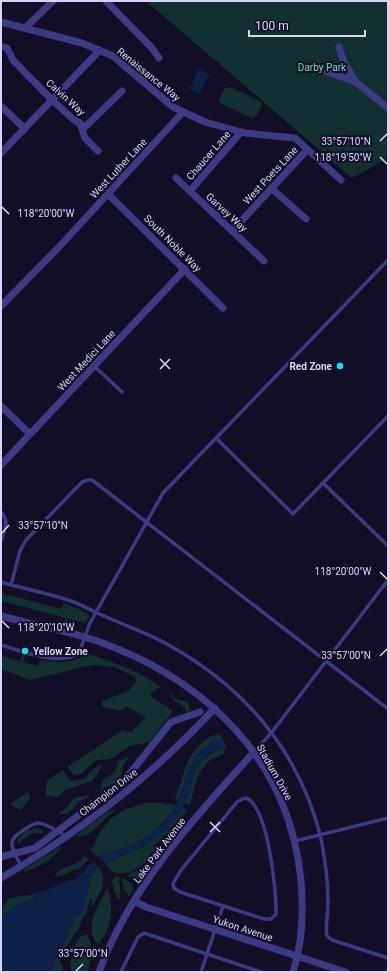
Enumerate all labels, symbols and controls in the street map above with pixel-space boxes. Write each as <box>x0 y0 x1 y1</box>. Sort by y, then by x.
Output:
scale bar <box>249 12 365 38</box>
text: 100 m <box>255 19 289 33</box>
street label: Renaissance Way <box>115 46 183 103</box>
park label: Darby Park <box>298 62 347 73</box>
street label: Calvin Way <box>44 77 88 118</box>
street label: Chaucer Lane <box>184 129 233 182</box>
street label: West Luther Lane <box>88 136 149 200</box>
text: 33°57'10"N <box>321 136 371 147</box>
street label: West Poets Lane <box>241 144 300 206</box>
text: 118°19'50"W <box>315 152 372 163</box>
street label: Garvey Way <box>204 191 250 234</box>
text: 118°20'00"W <box>18 208 75 219</box>
street label: South Noble Way <box>142 213 204 274</box>
street label: West Medici Lane <box>55 328 117 393</box>
place label: Red Zone <box>289 361 333 372</box>
marker: Red Zone <box>335 361 345 371</box>
text: 33°57'10"N <box>18 520 68 531</box>
text: 118°20'00"W <box>315 566 372 577</box>
text: 118°20'10"W <box>18 622 75 633</box>
marker: Yellow Zone <box>20 646 30 656</box>
place label: Yellow Zone <box>33 646 88 657</box>
text: 33°57'00"N <box>321 650 371 661</box>
street label: Stadium Drive <box>255 742 294 802</box>
street label: Champion Drive <box>77 766 139 818</box>
street label: Lake Park Avenue <box>131 815 188 885</box>
street label: Yukon Avenue <box>211 914 274 943</box>
text: 33°57'00"N <box>58 948 108 959</box>

